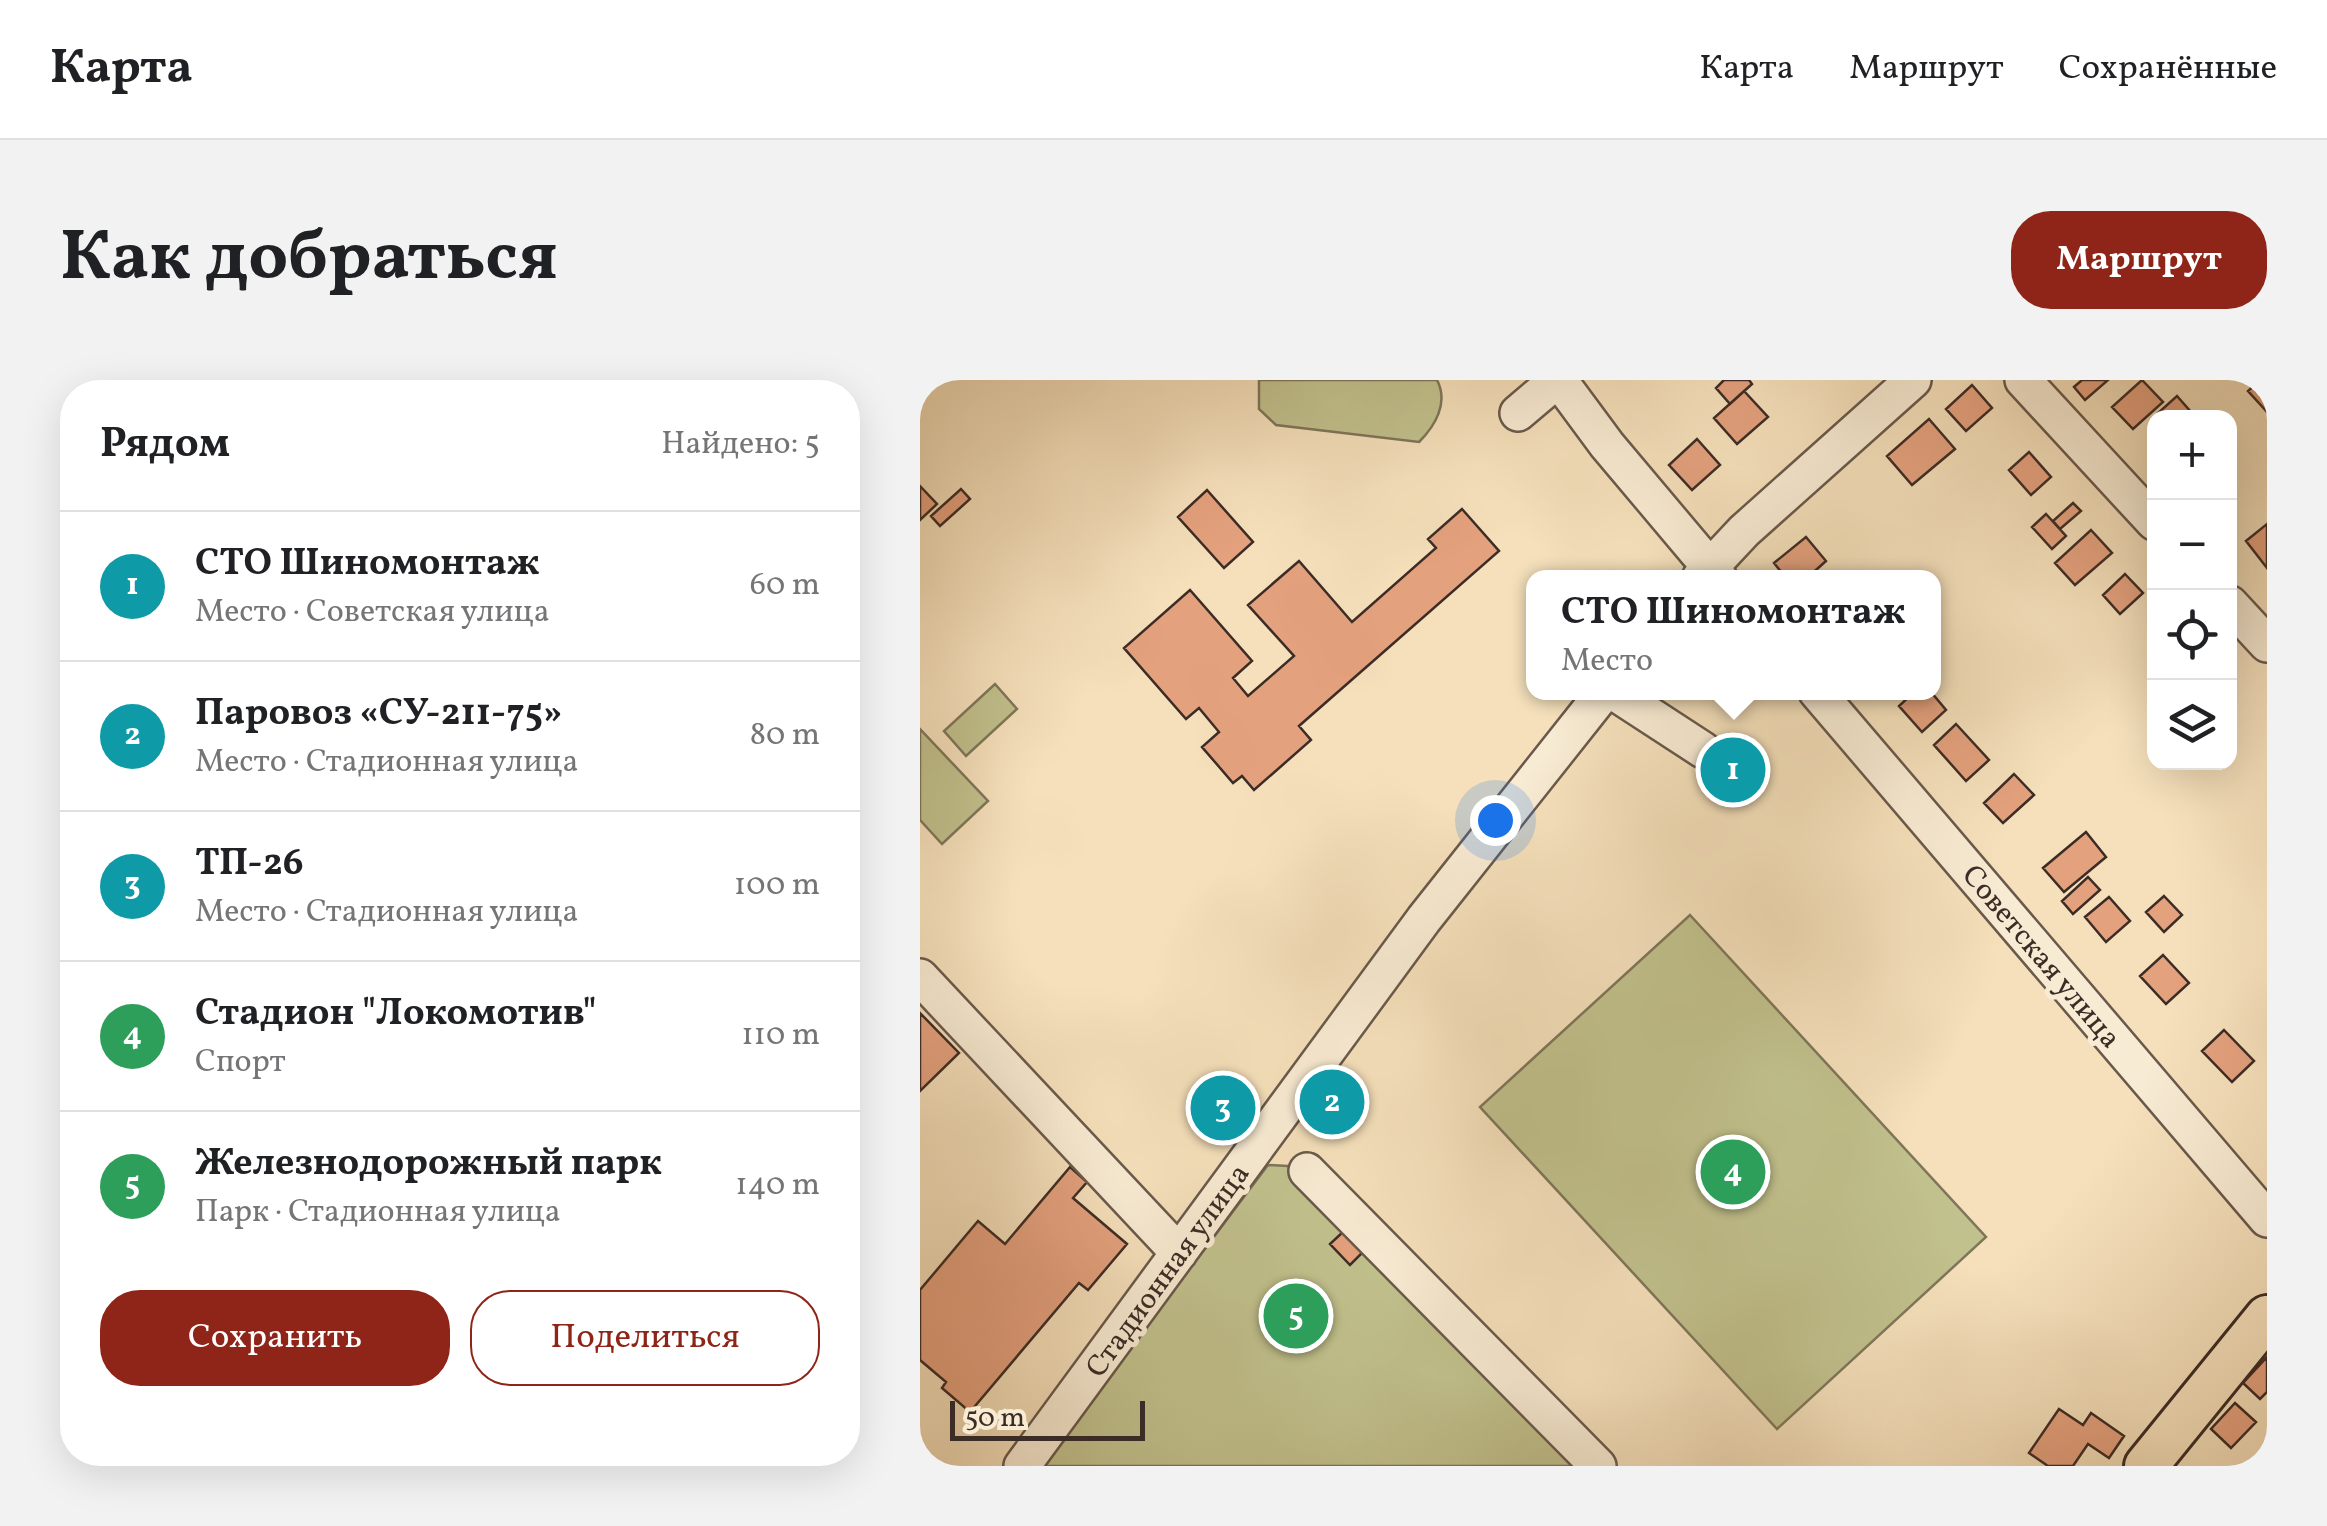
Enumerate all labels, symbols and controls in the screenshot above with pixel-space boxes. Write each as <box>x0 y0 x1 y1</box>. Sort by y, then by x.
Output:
text: Карта <box>50 36 193 103</box>
text: Карта <box>1699 45 1794 93</box>
text: Маршрут <box>1849 45 2004 93</box>
text: Сохранённые <box>2059 45 2277 93</box>
text: Как добраться <box>60 211 558 309</box>
button: Маршрут <box>2011 211 2267 309</box>
map controls <box>2147 410 2237 770</box>
button: + <box>2147 410 2237 500</box>
text: Рядом <box>100 416 230 475</box>
text: Найдено: 5 <box>661 423 820 467</box>
button: − <box>2147 500 2237 590</box>
text: СТО Шиномонтаж <box>195 538 540 591</box>
text: 1 <box>126 564 139 608</box>
text: 60 m <box>750 564 820 608</box>
popup <box>1526 570 1941 700</box>
text: СТО Шиномонтаж <box>1561 587 1906 640</box>
button: locate <box>2147 590 2237 680</box>
text: Место · Советская улица <box>195 591 550 635</box>
text: Место <box>1561 640 1653 684</box>
button: layers <box>2147 680 2237 770</box>
text: Паровоз «СУ-211-75» <box>195 688 562 741</box>
text: 2 <box>124 714 141 758</box>
text: 80 m <box>750 714 820 758</box>
pin: 1 <box>1700 732 1766 808</box>
text: Место · Стадионная улица <box>195 741 578 785</box>
your location <box>1470 795 1521 846</box>
text: ТП-26 <box>195 838 304 891</box>
street label: Советская улица <box>1951 856 2130 1058</box>
text: 3 <box>124 864 141 908</box>
text: 100 m <box>734 864 820 908</box>
text: Место · Стадионная улица <box>195 891 578 935</box>
text: Стадион "Локомотив" <box>195 988 597 1041</box>
text: 4 <box>123 1014 142 1058</box>
text: 110 m <box>741 1014 820 1058</box>
text: Спорт <box>195 1041 286 1085</box>
pin: 2 <box>1300 1064 1364 1140</box>
pin: 3 <box>1190 1070 1256 1146</box>
pin: 4 <box>1700 1134 1766 1210</box>
text: Железнодорожный парк <box>195 1138 662 1191</box>
street label: Стадионная улица <box>1077 1155 1261 1387</box>
text: 5 <box>125 1164 140 1208</box>
text: 140 m <box>735 1164 820 1208</box>
text: Парк · Стадионная улица <box>195 1191 561 1235</box>
pin: 5 <box>1264 1278 1328 1354</box>
button: Сохранить <box>100 1290 450 1386</box>
button: Поделиться <box>470 1290 820 1386</box>
scale bar <box>950 1396 1145 1440</box>
text: 50 m <box>965 1399 1025 1438</box>

